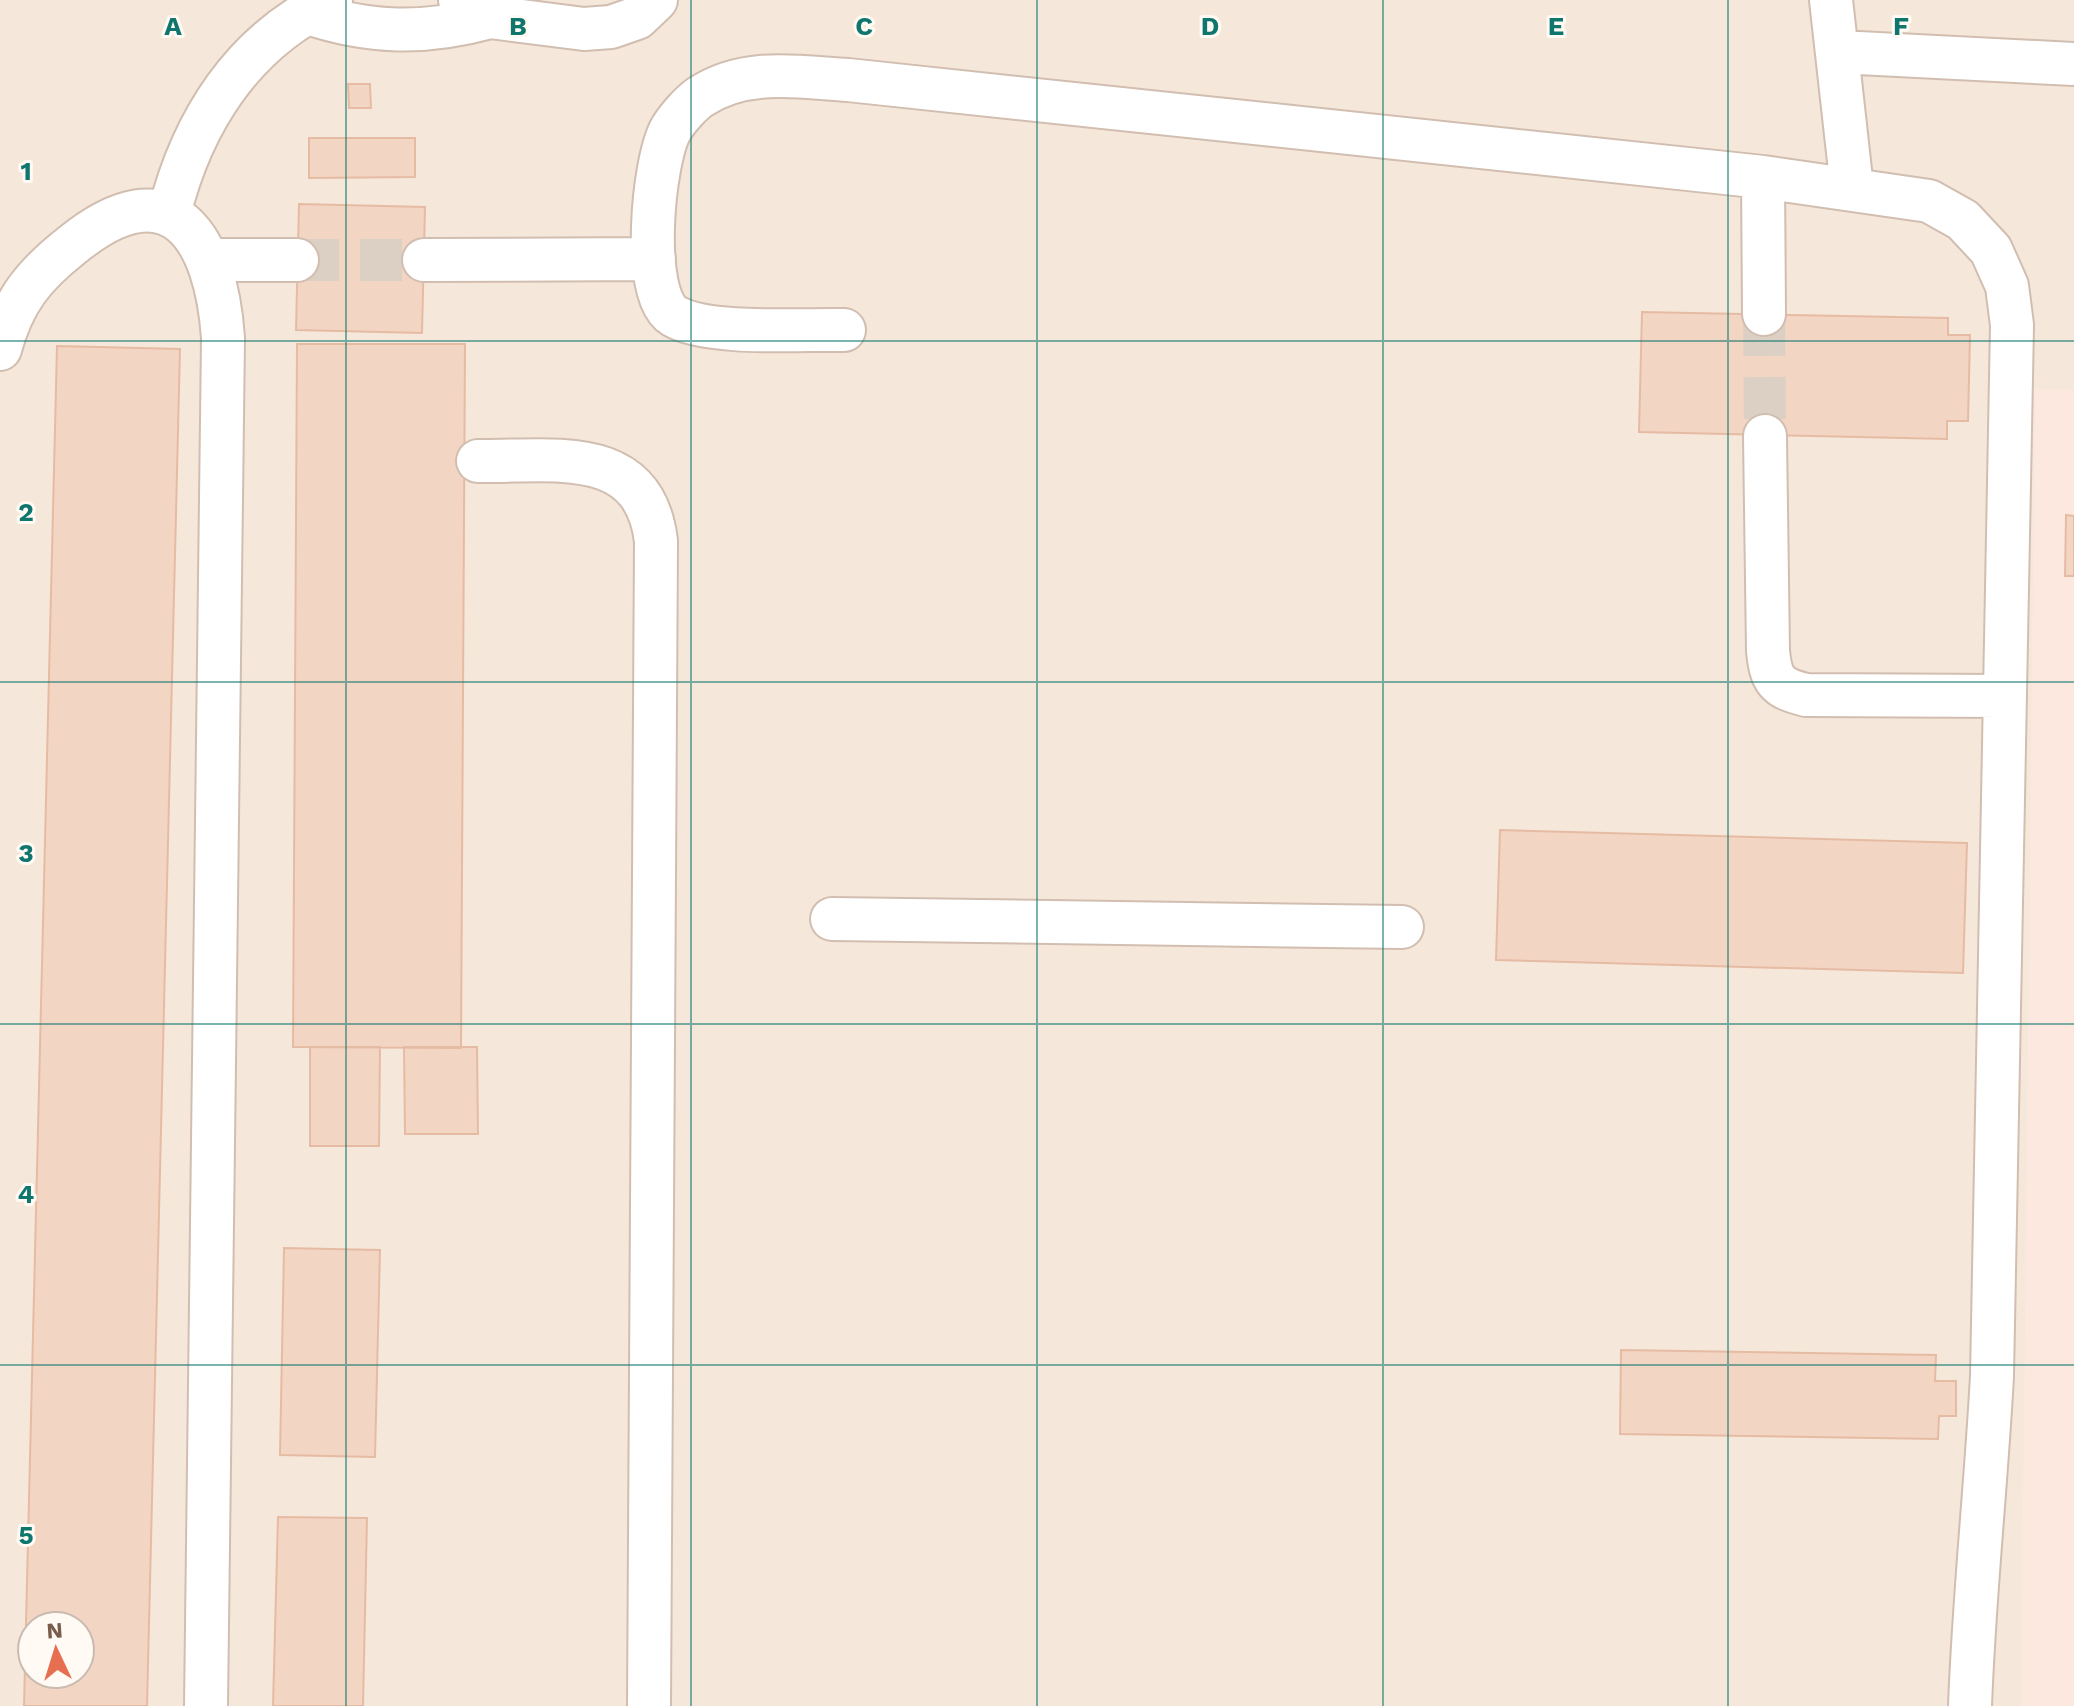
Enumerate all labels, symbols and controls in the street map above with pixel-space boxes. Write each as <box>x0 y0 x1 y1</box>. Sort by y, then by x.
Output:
text: A <box>164 11 182 41</box>
text: B <box>509 11 527 41</box>
text: C <box>855 11 873 41</box>
text: D <box>1201 11 1219 41</box>
text: E <box>1548 11 1564 41</box>
text: F <box>1893 11 1909 41</box>
text: 1 <box>20 156 32 186</box>
text: 2 <box>18 497 34 527</box>
text: 3 <box>18 838 34 868</box>
text: 4 <box>18 1179 35 1209</box>
text: 5 <box>18 1520 34 1550</box>
north arrow <box>16 1610 96 1690</box>
text: N <box>46 1618 64 1644</box>

